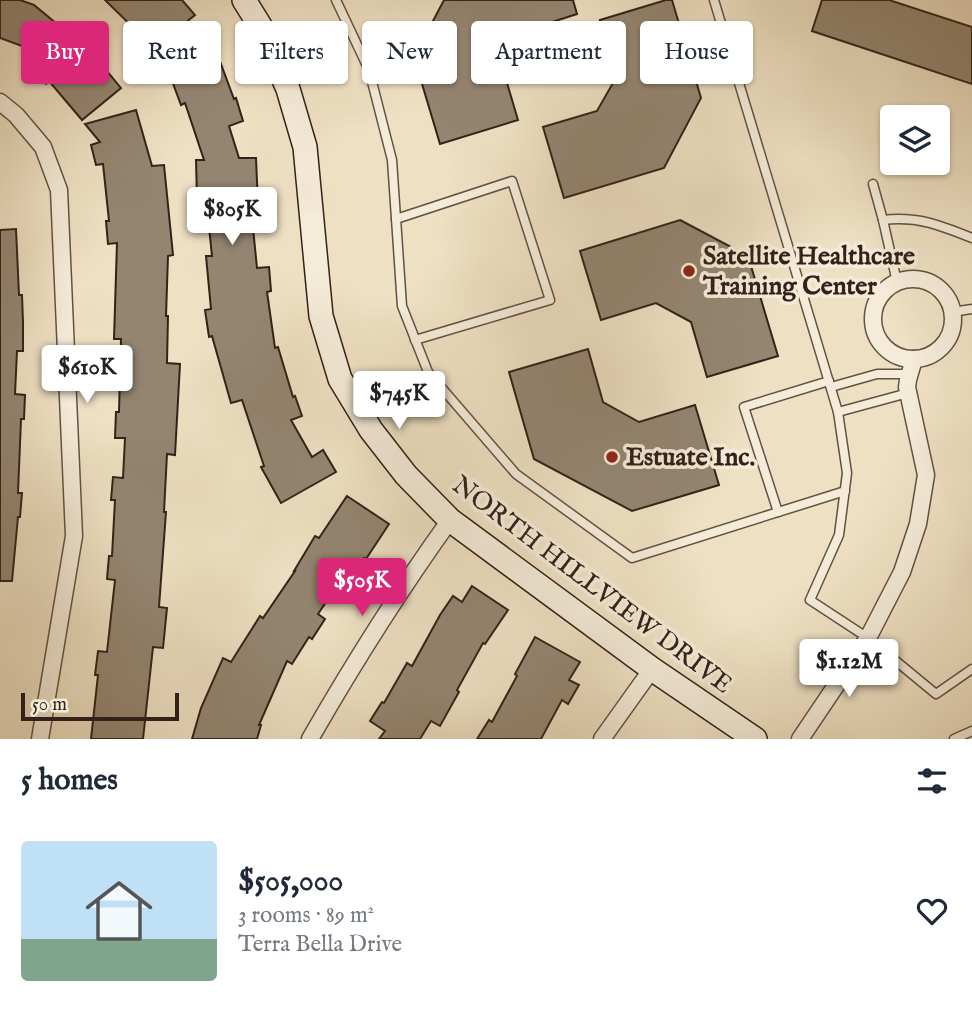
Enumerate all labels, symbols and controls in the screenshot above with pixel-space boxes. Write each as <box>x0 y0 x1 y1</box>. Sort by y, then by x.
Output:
chip: Buy <box>21 21 109 84</box>
chip: Rent <box>123 21 221 84</box>
chip: Filters <box>235 21 348 84</box>
chip: New <box>362 21 457 84</box>
chip: Apartment <box>471 21 626 84</box>
chip: House <box>640 21 753 84</box>
map controls <box>880 105 950 175</box>
button: layers <box>880 105 950 175</box>
pin: $805K <box>183 188 281 247</box>
text: $805K <box>203 195 261 224</box>
place label: Satellite Healthcare Training Center <box>702 240 915 303</box>
marker: Satellite Healthcare Training Center <box>681 263 697 279</box>
pin: $610K <box>38 346 136 405</box>
text: $610K <box>58 353 116 382</box>
pin: $745K <box>350 372 448 431</box>
text: $745K <box>369 379 429 408</box>
place label: Estuate Inc. <box>626 441 755 474</box>
marker: Estuate Inc. <box>604 449 620 465</box>
street label: NORTH HILLVIEW DRIVE <box>445 469 739 701</box>
pin: $505K <box>313 558 411 618</box>
text: $505K <box>333 566 391 595</box>
pin: $1.12M <box>792 640 906 699</box>
text: $1.12M <box>815 647 883 676</box>
scale bar <box>21 690 178 722</box>
text: 50 m <box>32 693 67 717</box>
text: 5 homes <box>21 762 118 800</box>
icon: filters <box>913 762 951 800</box>
text: $505,000 <box>238 863 343 901</box>
icon: home <box>77 869 161 953</box>
icon: heart <box>913 892 951 930</box>
text: 3 rooms · 89 m² <box>238 901 374 930</box>
text: Terra Bella Drive <box>238 930 402 959</box>

